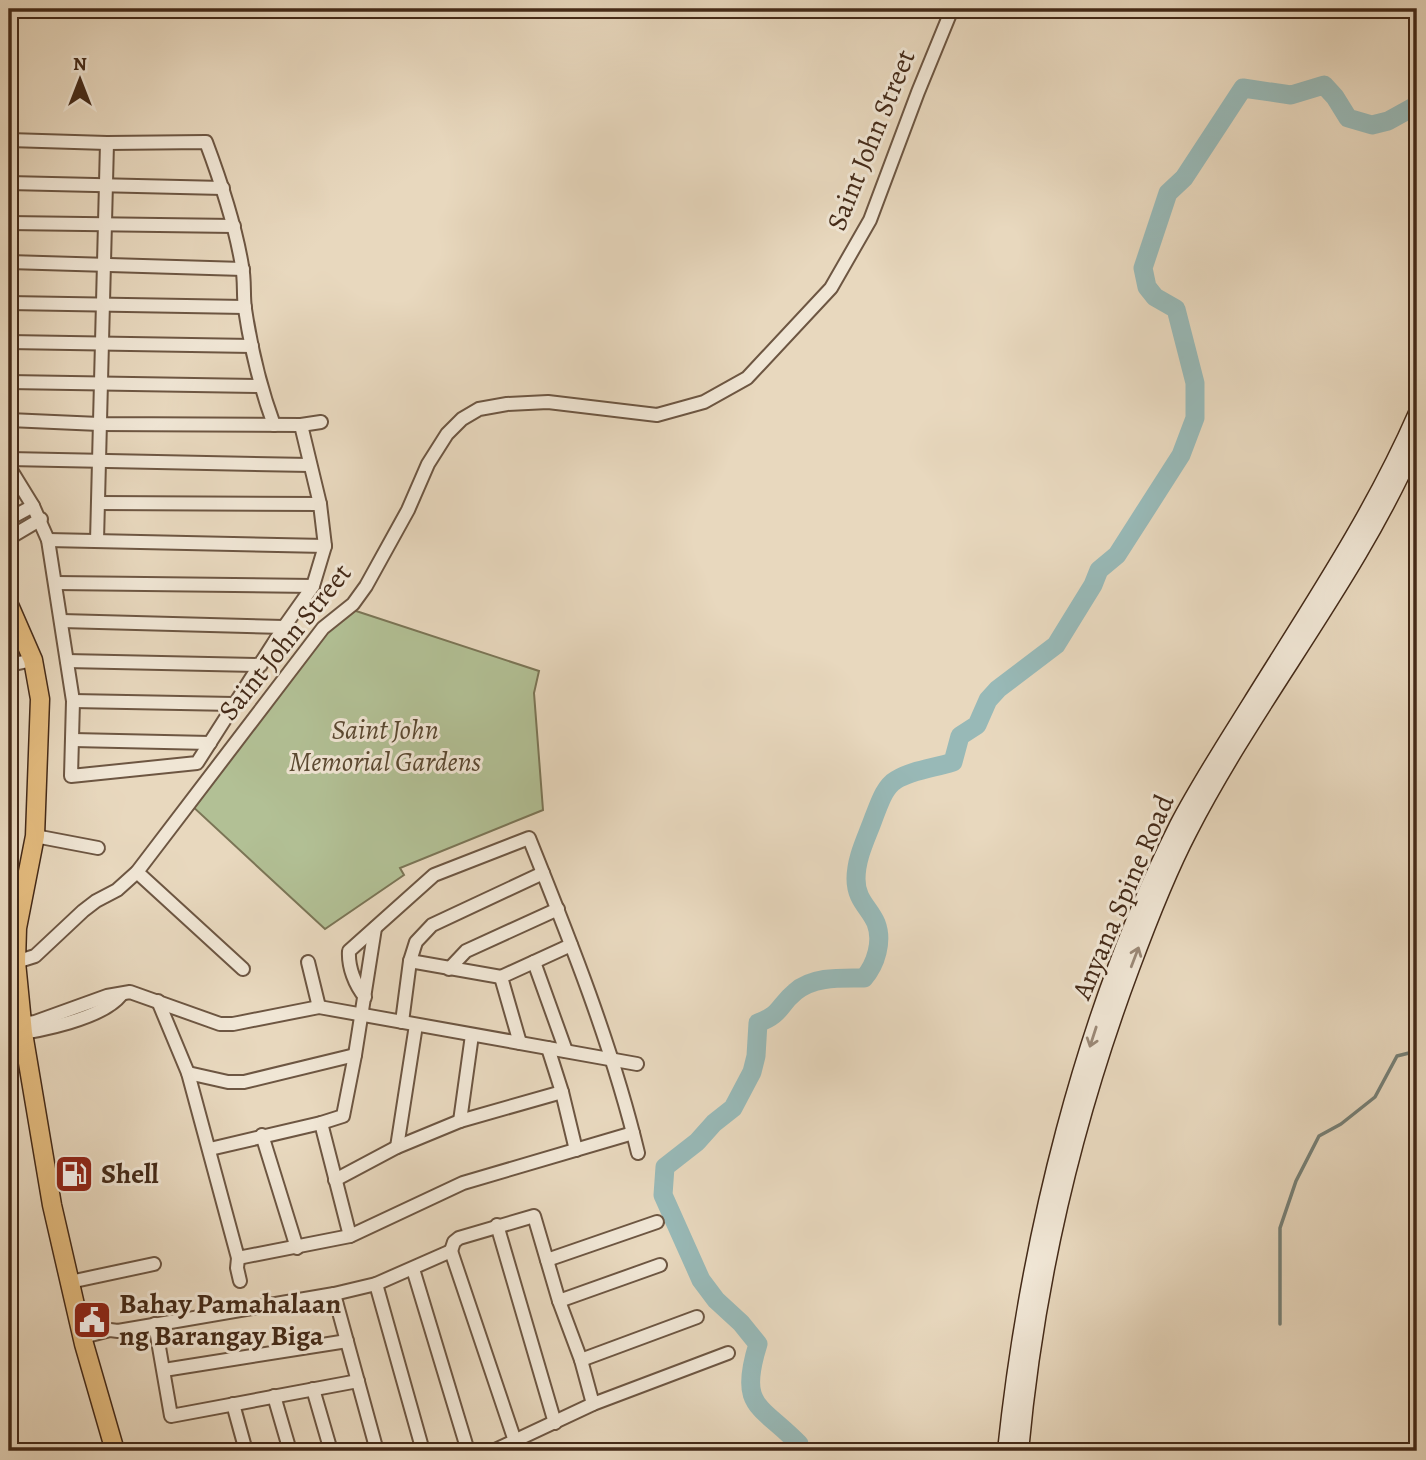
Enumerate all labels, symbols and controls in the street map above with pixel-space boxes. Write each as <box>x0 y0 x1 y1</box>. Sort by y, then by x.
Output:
street label: Saint John Street <box>817 44 925 236</box>
north arrow <box>46 46 116 116</box>
text: N <box>73 51 87 77</box>
street label: Saint John Street <box>210 555 360 729</box>
park label: Saint John Memorial Gardens <box>289 711 482 781</box>
street label: Anyana Spine Road <box>1062 788 1184 1006</box>
one-way arrow <box>1130 946 1142 968</box>
one-way arrow <box>1086 1025 1098 1047</box>
fuel station icon: Shell <box>53 1153 95 1195</box>
place label: Shell <box>101 1155 159 1193</box>
place label: Bahay Pamahalaan ng Barangay Biga <box>119 1285 341 1355</box>
public building icon: Bahay Pamahalaan ng Barangay Biga <box>71 1299 113 1341</box>

